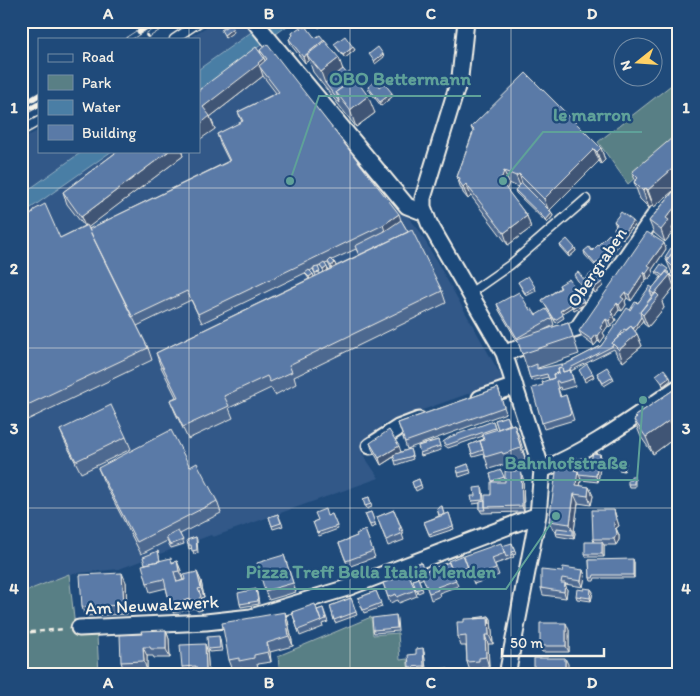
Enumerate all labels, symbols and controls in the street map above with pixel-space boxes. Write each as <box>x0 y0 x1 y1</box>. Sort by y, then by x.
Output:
text: A <box>102 4 114 23</box>
text: B <box>264 4 275 23</box>
text: C <box>426 4 437 23</box>
text: D <box>587 4 598 23</box>
legend <box>38 38 200 152</box>
north arrow <box>612 38 662 88</box>
text: Road <box>82 48 115 66</box>
text: N <box>617 59 636 73</box>
callout: OBO Bettermann <box>319 62 481 96</box>
text: OBO Bettermann <box>329 67 471 90</box>
text: Park <box>82 74 112 92</box>
text: 1 <box>10 98 18 117</box>
text: Water <box>82 98 121 116</box>
callout: le marron <box>543 98 642 132</box>
text: 1 <box>682 98 690 117</box>
text: le marron <box>553 103 632 126</box>
text: Building <box>82 124 136 142</box>
street label: Obergraben <box>562 223 632 311</box>
text: 2 <box>10 259 19 278</box>
text: 2 <box>682 259 691 278</box>
text: 3 <box>10 419 19 438</box>
text: 3 <box>682 419 691 438</box>
callout: Bahnhofstraße <box>494 446 637 480</box>
text: Bahnhofstraße <box>504 451 628 474</box>
callout: Pizza Treff Bella Italia Menden <box>237 555 506 589</box>
text: Pizza Treff Bella Italia Menden <box>246 560 496 583</box>
text: 4 <box>9 579 19 598</box>
text: 4 <box>681 579 691 598</box>
street label: Am Neuwalzwerk <box>85 590 220 619</box>
scale bar <box>502 626 605 658</box>
text: 50 m <box>510 634 543 652</box>
text: A <box>102 673 114 692</box>
text: B <box>264 673 275 692</box>
text: C <box>426 673 437 692</box>
text: D <box>587 673 598 692</box>

